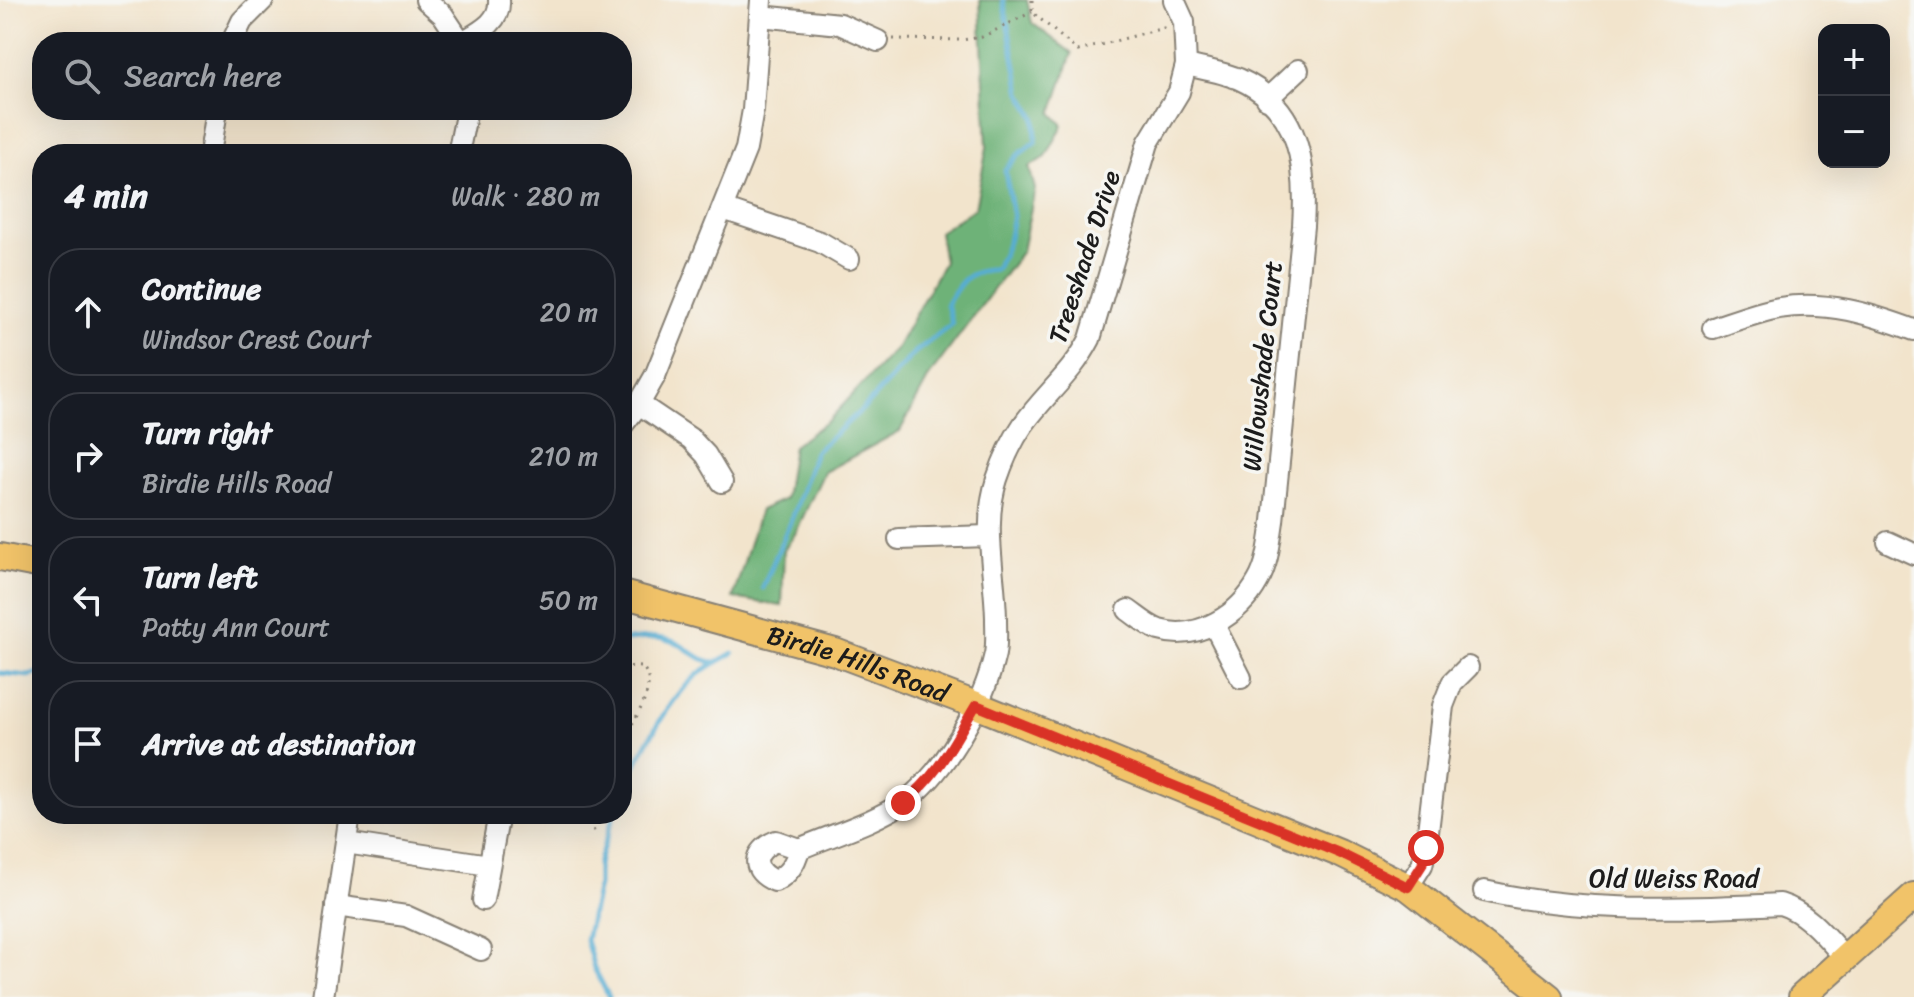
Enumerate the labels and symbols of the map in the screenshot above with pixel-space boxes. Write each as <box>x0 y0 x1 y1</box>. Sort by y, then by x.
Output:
street label: Treeshade Drive <box>1034 164 1134 350</box>
street label: Willowshade Court <box>1228 259 1296 473</box>
street label: Birdie Hills Road <box>762 612 958 717</box>
route end <box>885 785 921 821</box>
route start <box>1408 830 1444 866</box>
street label: Old Weiss Road <box>1589 855 1761 901</box>

